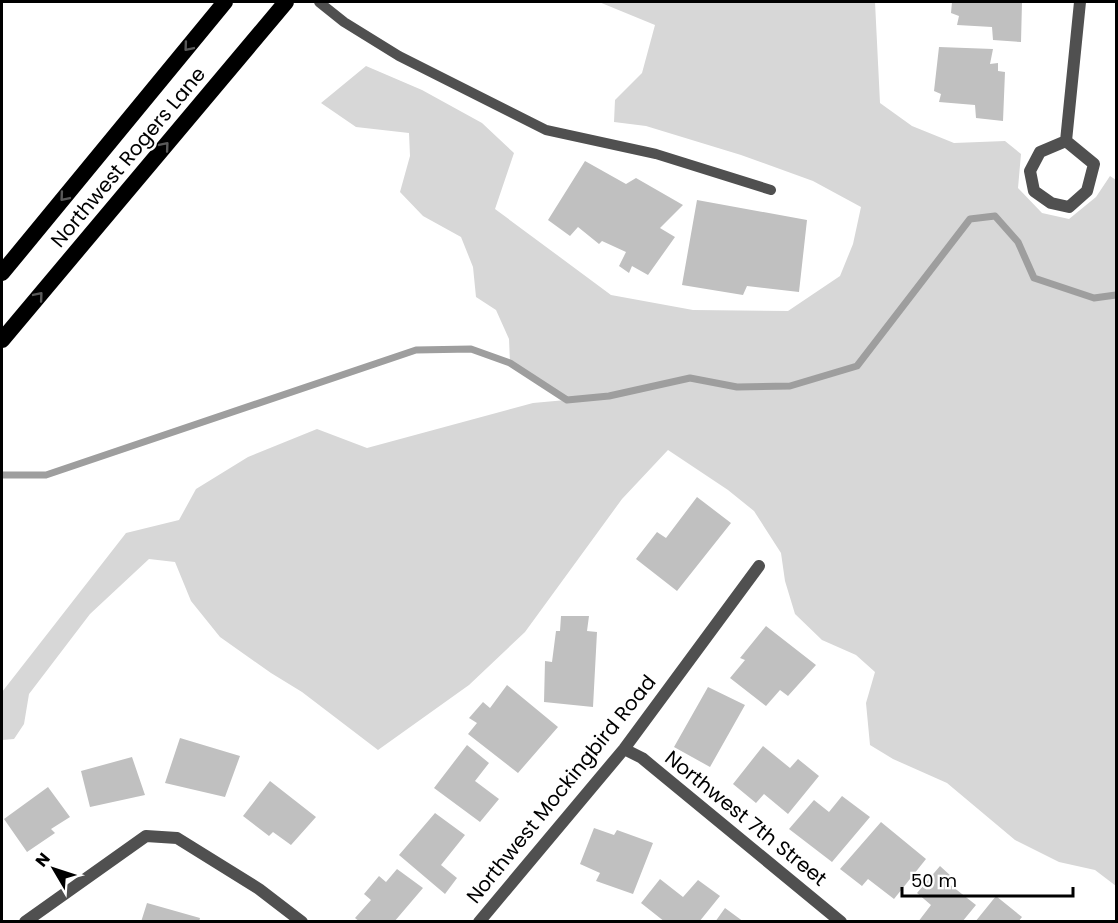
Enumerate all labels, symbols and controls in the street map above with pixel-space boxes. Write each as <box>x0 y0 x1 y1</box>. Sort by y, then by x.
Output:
one-way arrow <box>184 40 195 51</box>
street label: Northwest Rogers Lane <box>44 61 212 253</box>
one-way arrow <box>157 142 168 153</box>
one-way arrow <box>60 190 71 201</box>
one-way arrow <box>32 292 43 303</box>
street label: Northwest Mockingbird Road <box>460 669 662 909</box>
street label: Northwest 7th Street <box>659 744 833 892</box>
north arrow <box>24 839 84 899</box>
text: N <box>30 848 55 872</box>
scale bar <box>902 860 1073 898</box>
text: 50 m <box>911 868 957 893</box>

